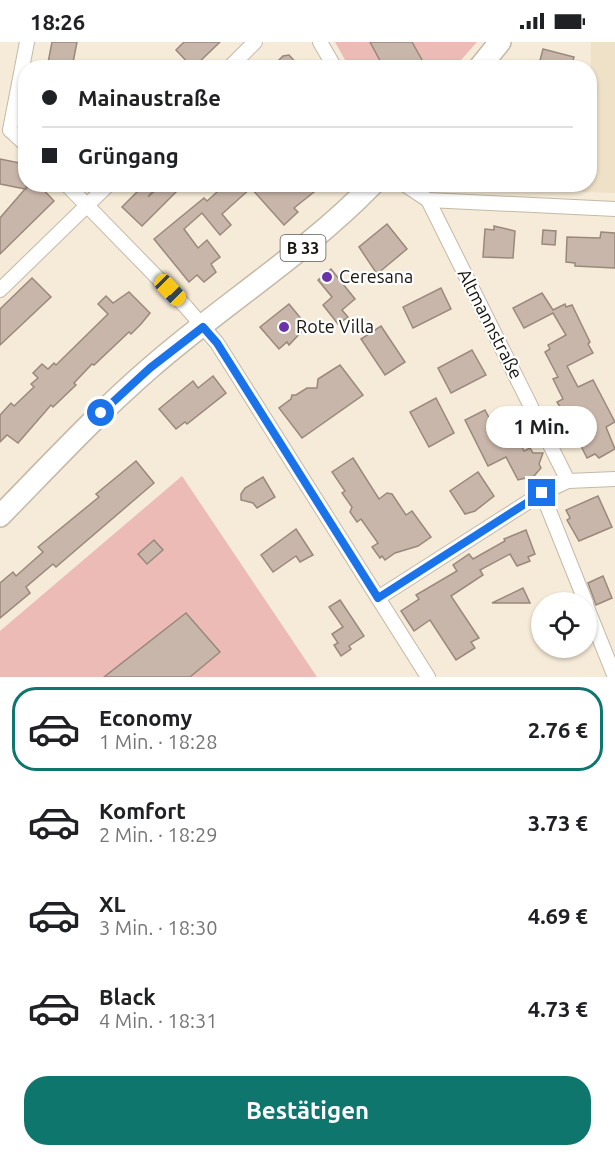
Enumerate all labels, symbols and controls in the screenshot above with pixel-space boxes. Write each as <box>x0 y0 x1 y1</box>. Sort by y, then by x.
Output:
text: 18:26 <box>30 9 85 34</box>
text: Mainaustraße <box>78 85 221 110</box>
text: Grüngang <box>78 143 179 168</box>
road number: B 33 <box>280 235 326 261</box>
street label: Altmannstraße <box>455 265 527 382</box>
place label: Ceresana <box>339 266 413 286</box>
marker: Ceresana <box>320 270 334 284</box>
car <box>151 271 189 309</box>
place label: Rote Villa <box>296 316 374 336</box>
marker: Rote Villa <box>277 320 291 334</box>
route start <box>87 399 114 426</box>
callout: 1 Min. <box>486 406 598 448</box>
text: 1 Min. <box>514 415 570 438</box>
route end <box>528 479 555 506</box>
map controls <box>531 592 597 658</box>
button: locate <box>531 592 597 658</box>
icon: car <box>27 702 81 756</box>
text: Economy <box>99 705 192 730</box>
text: 2.76 € <box>528 717 588 742</box>
text: 1 Min. · 18:28 <box>99 730 218 753</box>
icon: car <box>27 795 81 849</box>
text: Komfort <box>99 798 186 823</box>
text: 3.73 € <box>528 810 588 835</box>
text: 2 Min. · 18:29 <box>99 823 218 846</box>
icon: car <box>27 888 81 942</box>
text: XL <box>99 891 126 916</box>
text: 4.69 € <box>528 903 588 928</box>
text: 3 Min. · 18:30 <box>99 916 218 939</box>
icon: car <box>27 981 81 1035</box>
text: Black <box>99 984 156 1009</box>
text: 4.73 € <box>528 996 588 1021</box>
text: 4 Min. · 18:31 <box>99 1009 218 1032</box>
button: Bestätigen <box>24 1076 591 1145</box>

